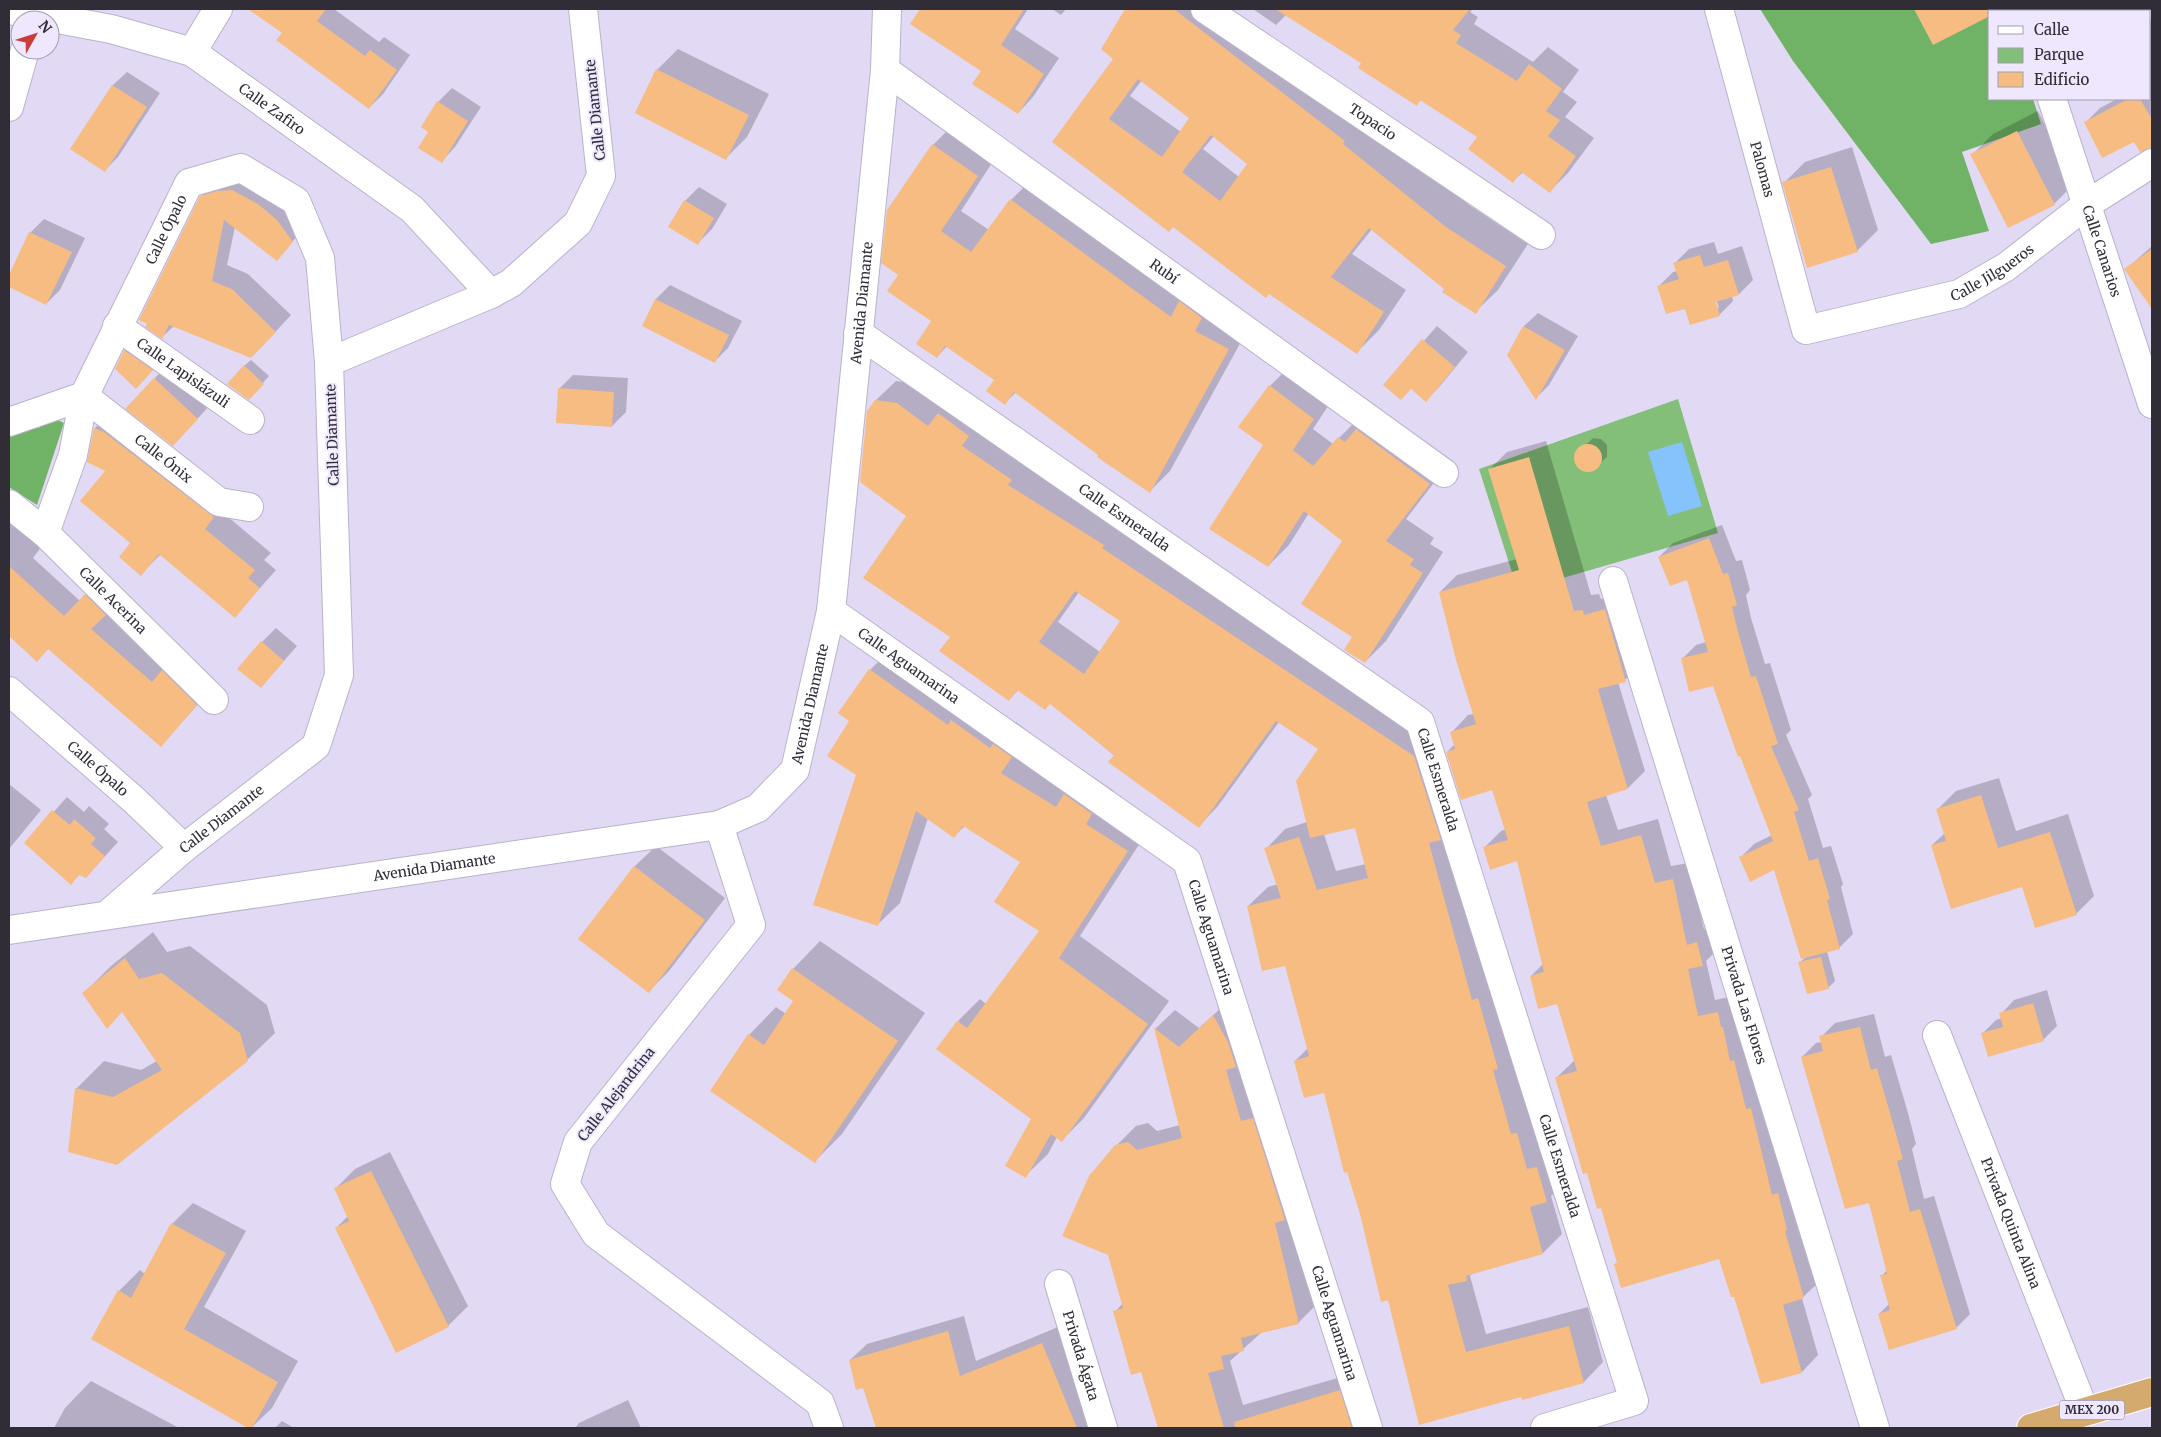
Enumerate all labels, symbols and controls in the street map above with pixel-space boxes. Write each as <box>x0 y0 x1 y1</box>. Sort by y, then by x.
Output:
north arrow <box>10 10 60 60</box>
legend <box>1988 10 2151 100</box>
text: N <box>35 17 56 37</box>
text: Calle <box>2034 20 2069 39</box>
text: Parque <box>2034 45 2084 64</box>
street label: Calle Diamante <box>581 59 609 161</box>
text: Edificio <box>2034 70 2090 89</box>
street label: Calle Zafiro <box>235 79 308 139</box>
street label: Topacio <box>1345 99 1400 144</box>
street label: Palomas <box>1746 139 1779 199</box>
street label: Calle Ópalo <box>141 192 191 267</box>
street label: Calle Canarios <box>2078 203 2125 299</box>
street label: Calle Jilgueros <box>1949 240 2037 305</box>
street label: Avenida Diamante <box>847 241 877 366</box>
street label: Rubí <box>1146 255 1182 288</box>
street label: Calle Lapislázuli <box>133 334 234 412</box>
street label: Calle Diamante <box>321 384 343 486</box>
street label: Calle Ónix <box>131 430 197 487</box>
street label: Calle Esmeralda <box>1075 479 1174 556</box>
street label: Calle Acerina <box>76 563 151 638</box>
street label: Calle Aguamarina <box>854 624 963 708</box>
street label: Avenida Diamante <box>787 642 832 767</box>
street label: Calle Esmeralda <box>1413 726 1463 834</box>
street label: Calle Ópalo <box>64 737 132 800</box>
street label: Calle Diamante <box>176 781 267 857</box>
street label: Avenida Diamante <box>371 849 496 885</box>
street label: Calle Aguamarina <box>1185 877 1238 998</box>
street label: Privada Las Flores <box>1717 944 1771 1067</box>
street label: Calle Alejandrina <box>574 1043 659 1145</box>
street label: Calle Esmeralda <box>1535 1112 1585 1220</box>
street label: Privada Quinta Alina <box>1977 1155 2045 1292</box>
street label: Calle Aguamarina <box>1308 1263 1361 1383</box>
street label: Privada Ágata <box>1059 1308 1103 1403</box>
road number: MEX 200 <box>2060 1400 2124 1420</box>

